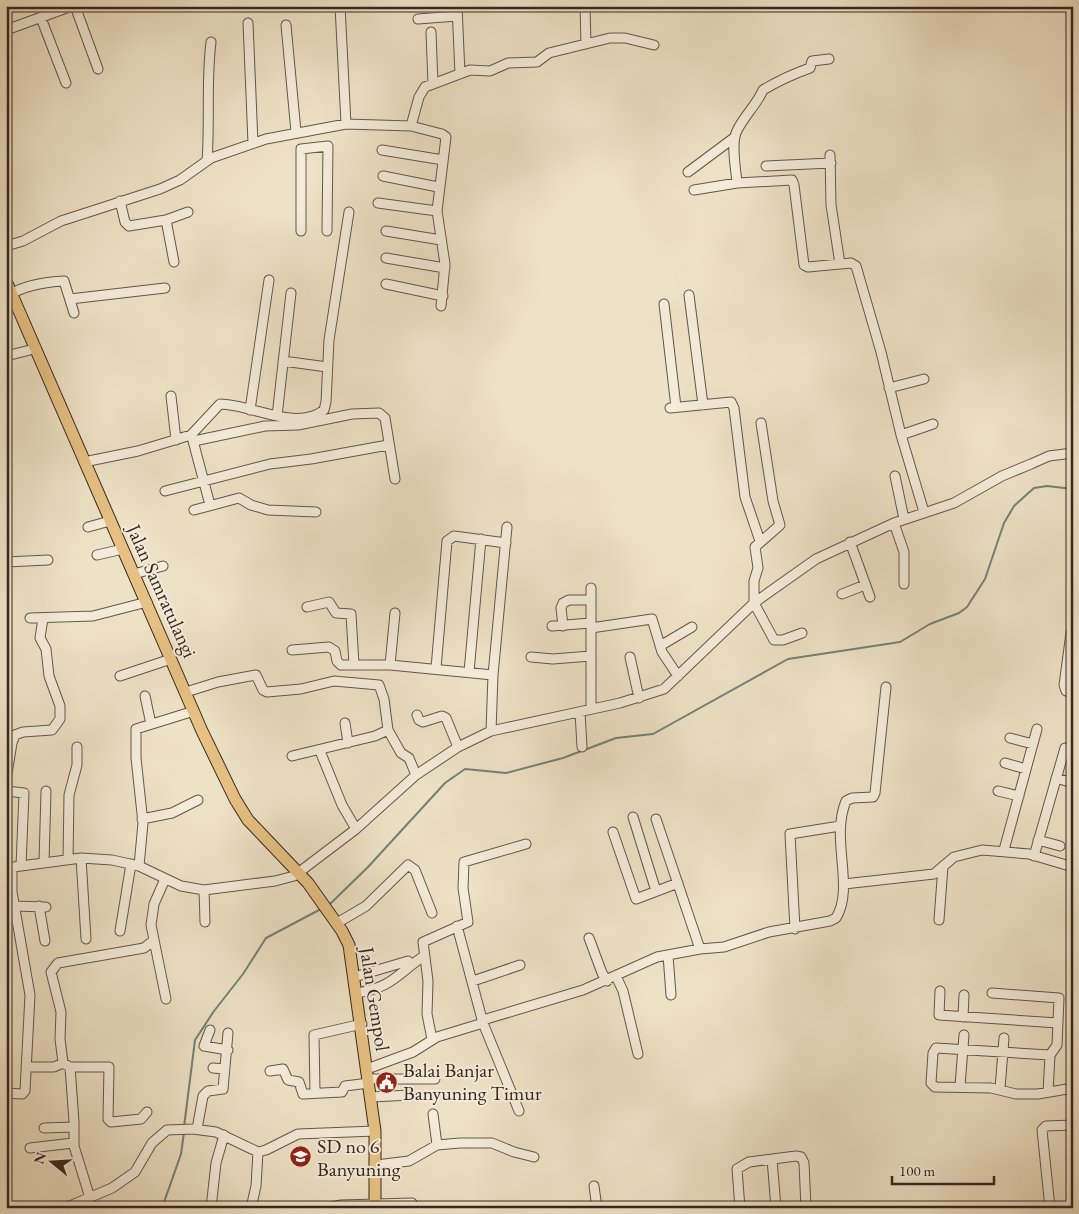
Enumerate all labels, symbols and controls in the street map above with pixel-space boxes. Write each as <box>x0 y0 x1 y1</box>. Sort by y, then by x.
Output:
street label: Jalan Samratulangi <box>120 518 203 662</box>
street label: Jalan Gempol <box>354 943 396 1053</box>
place label: Balai Banjar Banyuning Timur <box>403 1057 542 1106</box>
public building icon: Balai Banjar Banyuning Timur <box>375 1070 399 1094</box>
place label: SD no 6 Banyuning <box>317 1133 401 1182</box>
north arrow <box>28 1136 78 1186</box>
school or university icon: SD no 6 Banyuning <box>289 1145 313 1169</box>
text: N <box>29 1149 50 1166</box>
scale bar <box>892 1154 994 1186</box>
text: 100 m <box>899 1161 936 1180</box>

